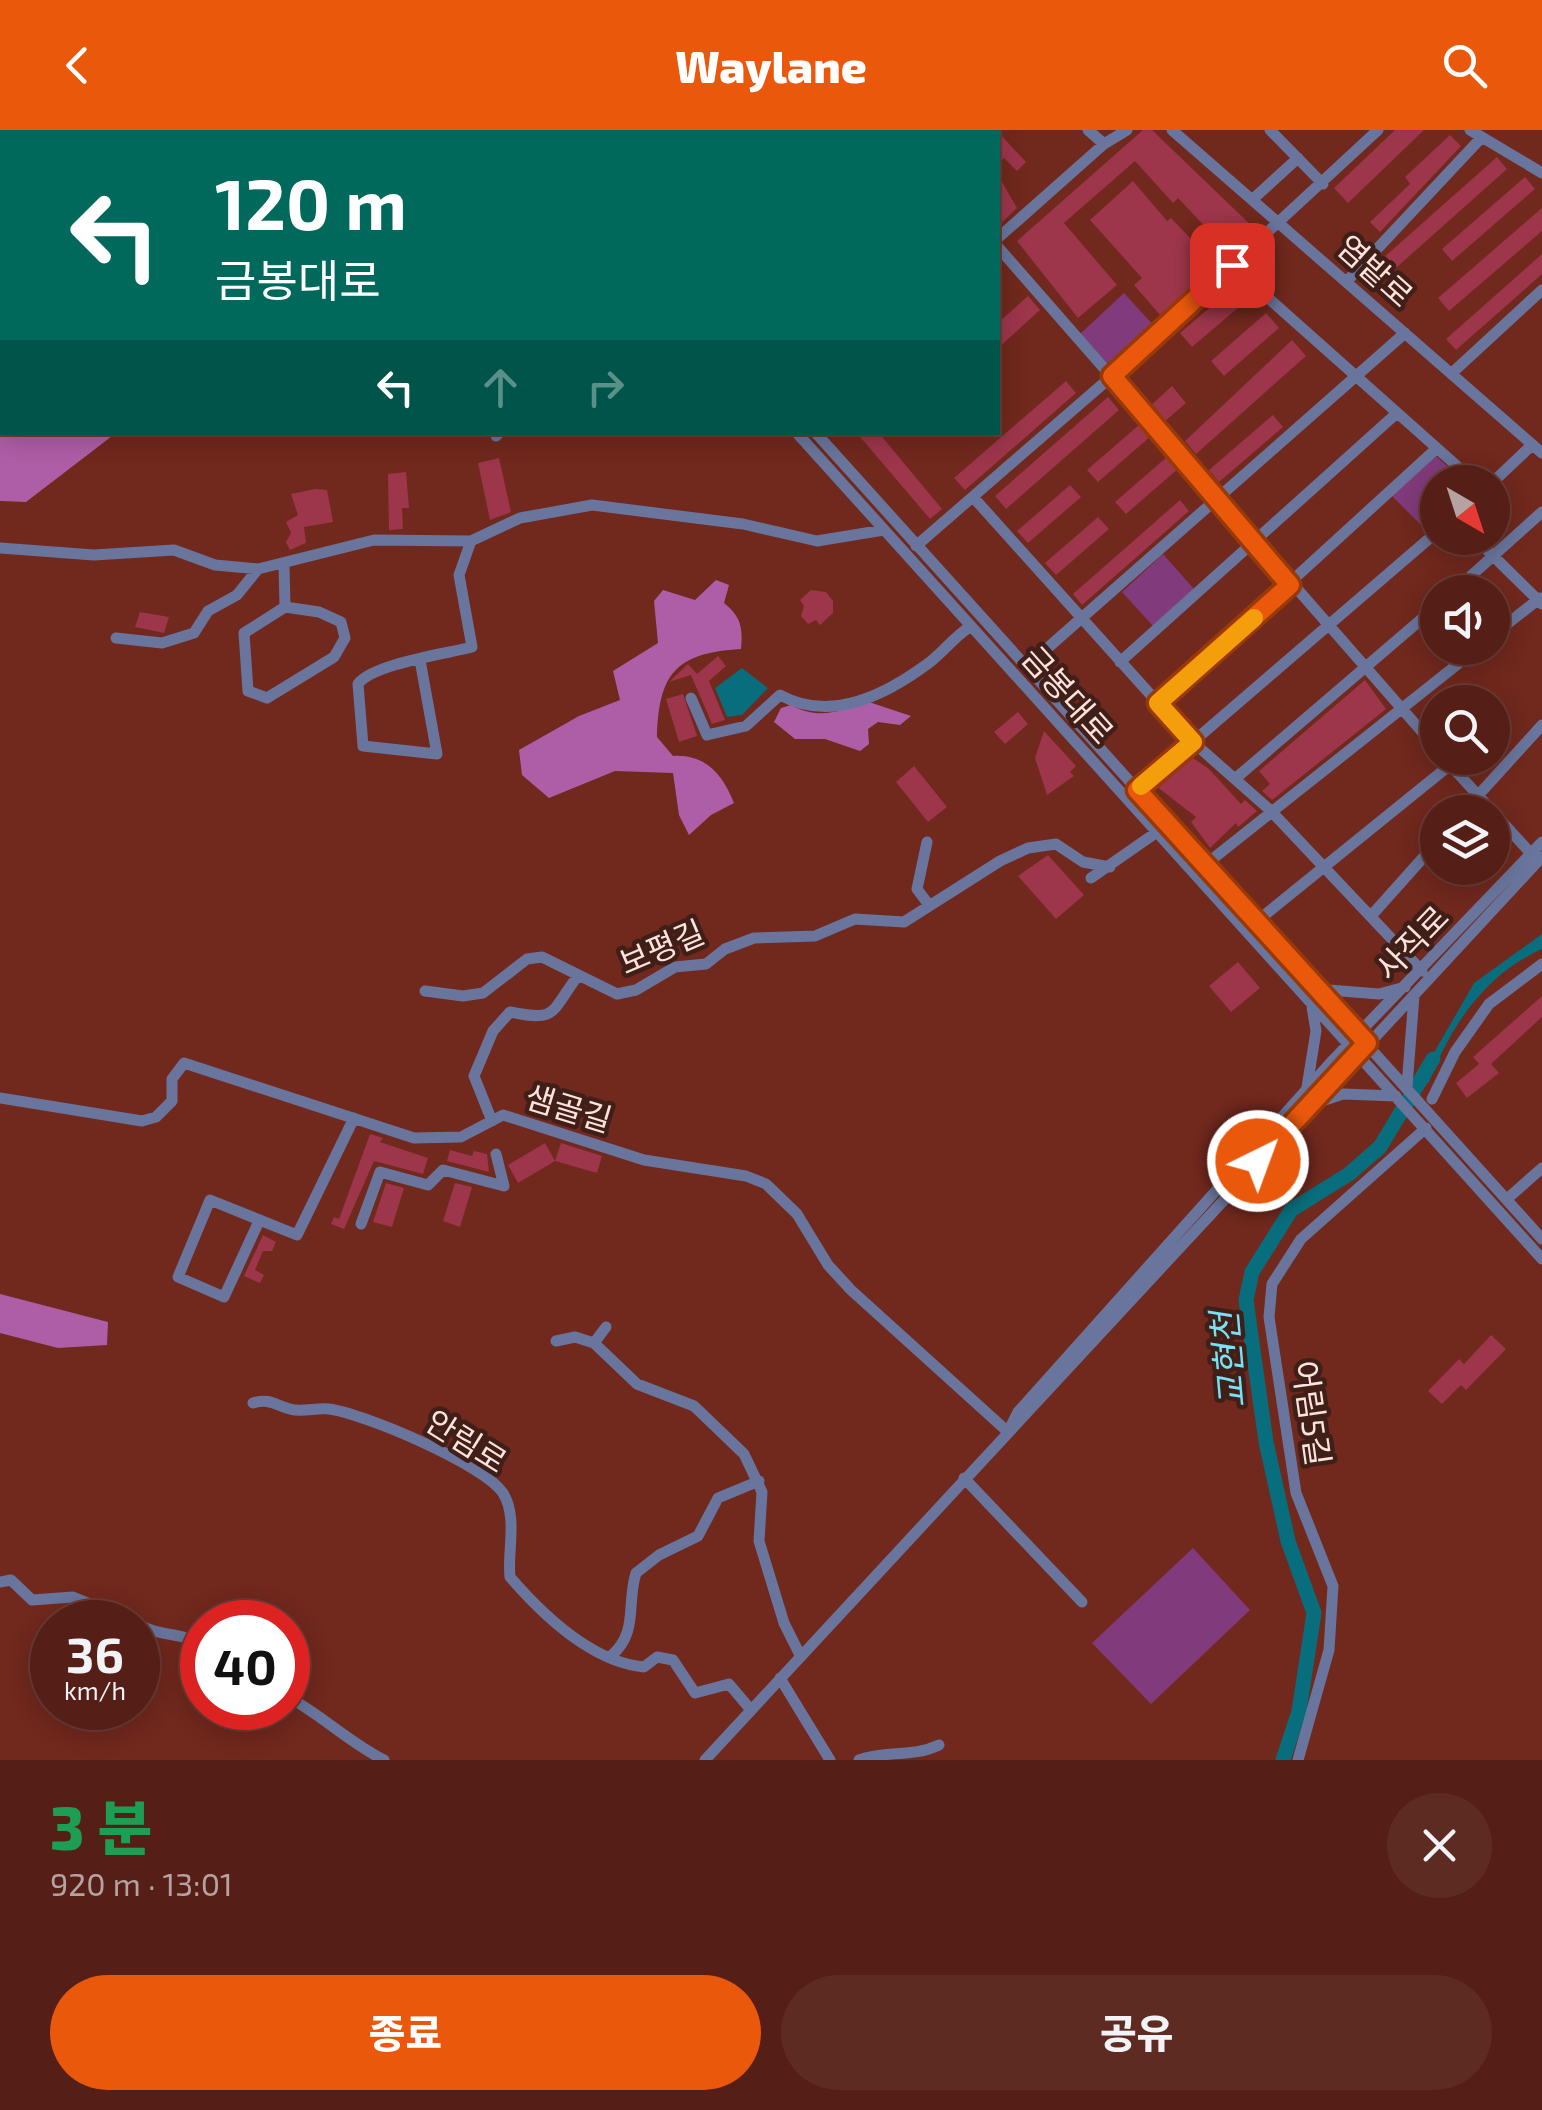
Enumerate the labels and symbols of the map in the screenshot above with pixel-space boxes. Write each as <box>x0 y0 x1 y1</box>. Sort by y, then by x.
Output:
pin <box>1190 223 1275 308</box>
street label: 염밭로 <box>1330 226 1422 314</box>
north arrow <box>1420 465 1510 555</box>
street label: 금봉대로 <box>1015 638 1123 750</box>
street label: 사직로 <box>1367 897 1455 987</box>
street label: 보평길 <box>613 911 709 981</box>
street label: 샘골길 <box>521 1076 617 1138</box>
position arrow <box>1206 1109 1310 1213</box>
water label: 교현천 <box>1202 1306 1252 1410</box>
street label: 어림5길 <box>1287 1358 1339 1468</box>
street label: 안림로 <box>419 1400 515 1480</box>
speed limit sign: 40 <box>180 1600 310 1730</box>

